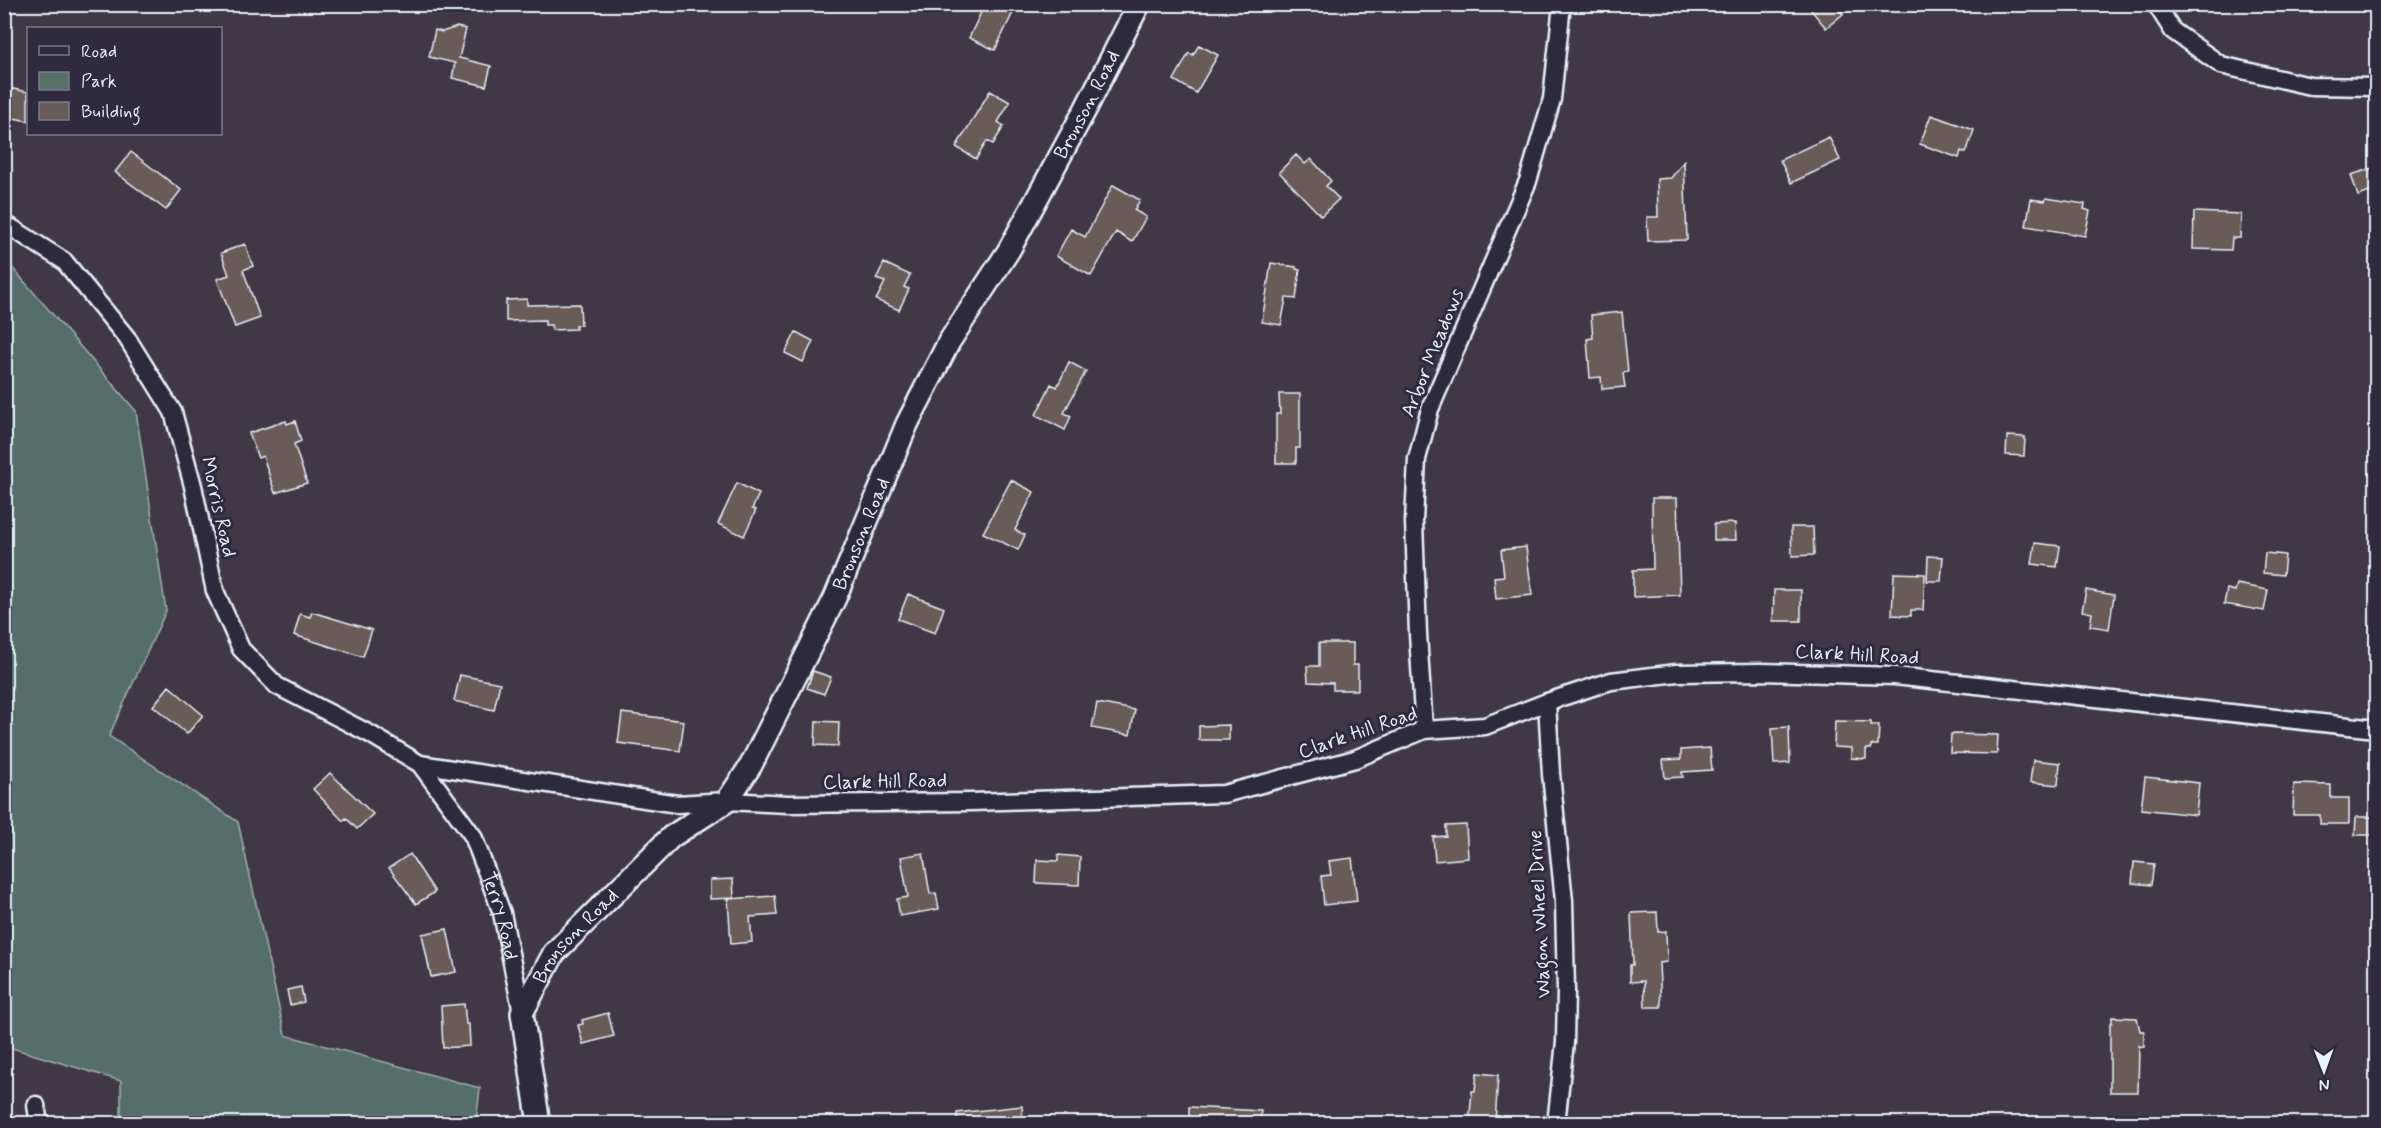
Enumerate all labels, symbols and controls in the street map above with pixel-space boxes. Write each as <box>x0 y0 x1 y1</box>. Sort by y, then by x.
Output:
legend <box>27 27 222 135</box>
text: Road <box>81 40 117 64</box>
street label: Bronson Road <box>1047 46 1127 164</box>
text: Park <box>81 70 117 94</box>
text: Building <box>81 100 141 126</box>
street label: Arbor Meadows <box>1395 285 1471 421</box>
street label: Morris Road <box>193 454 243 560</box>
street label: Bronson Road <box>826 474 897 594</box>
street label: Clark Hill Road <box>1794 638 1920 672</box>
street label: Clark Hill Road <box>1295 700 1421 766</box>
street label: Clark Hill Road <box>823 767 947 797</box>
street label: Wagon Wheel Drive <box>1522 829 1560 999</box>
street label: Terry Road <box>474 868 525 962</box>
street label: Bronson Road <box>527 883 625 988</box>
north arrow <box>2294 1041 2354 1101</box>
text: N <box>2319 1074 2330 1095</box>

